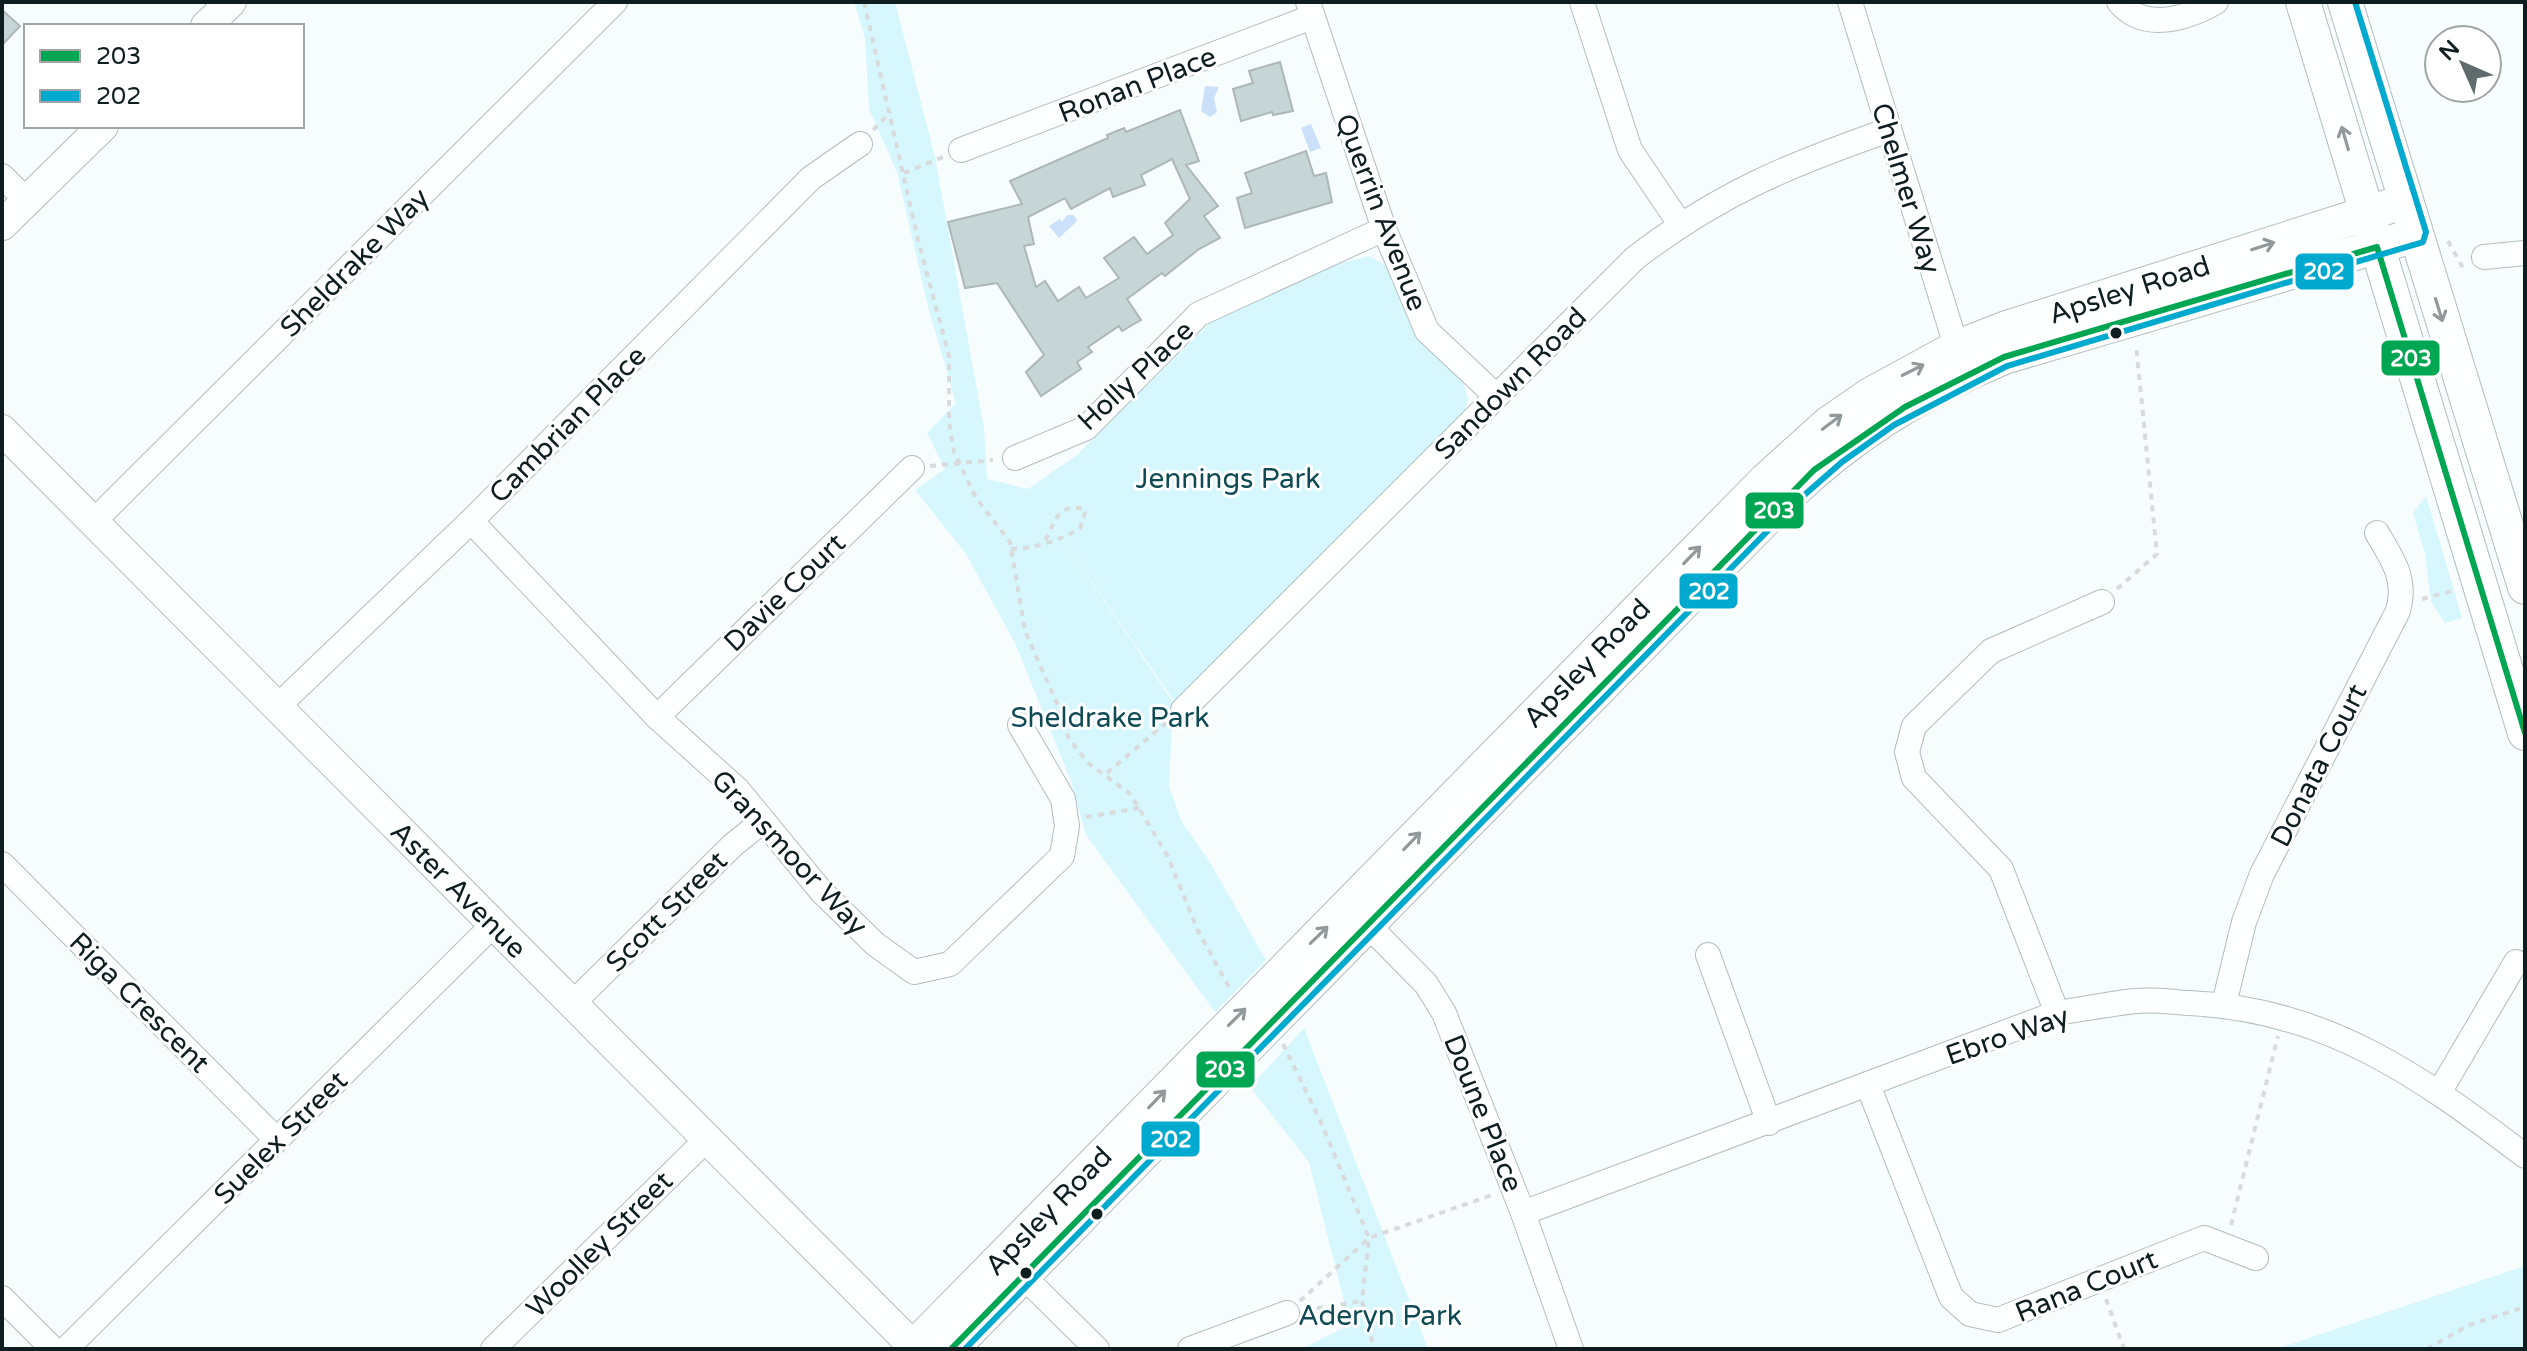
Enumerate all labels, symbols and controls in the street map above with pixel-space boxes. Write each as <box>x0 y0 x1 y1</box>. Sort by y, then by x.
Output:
legend <box>24 24 304 128</box>
north arrow <box>2423 24 2503 104</box>
text: N <box>2434 35 2465 66</box>
street label: Ronan Place <box>1054 39 1221 131</box>
text: 203 <box>96 42 141 71</box>
text: 202 <box>96 82 141 111</box>
street label: Chelmer Way <box>1864 99 1948 278</box>
street label: Querrin Avenue <box>1328 109 1434 316</box>
one-way arrow <box>2337 126 2351 151</box>
street label: Sheldrake Way <box>273 181 436 344</box>
one-way arrow <box>2250 238 2276 253</box>
street label: Apsley Road <box>2045 249 2214 332</box>
line badge: 202 <box>2294 252 2355 291</box>
text: 202 <box>2303 259 2345 285</box>
one-way arrow <box>2432 296 2447 322</box>
street label: Sandown Road <box>1427 300 1594 467</box>
street label: Holly Place <box>1071 313 1201 438</box>
unlabelled marker <box>2108 325 2124 341</box>
street label: Cambrian Place <box>482 339 653 510</box>
line badge: 203 <box>2380 339 2441 377</box>
text: 203 <box>2390 346 2432 372</box>
one-way arrow <box>1901 361 1925 377</box>
one-way arrow <box>1821 413 1842 430</box>
park label: Jennings Park <box>1135 462 1321 496</box>
line badge: 203 <box>1744 491 1805 530</box>
text: 203 <box>1753 498 1795 524</box>
street label: Davie Court <box>717 526 853 659</box>
one-way arrow <box>1682 546 1701 565</box>
line badge: 202 <box>1678 572 1739 610</box>
text: 202 <box>1688 579 1730 605</box>
street label: Apsley Road <box>1516 592 1658 735</box>
street label: Donata Court <box>2263 678 2375 853</box>
park label: Sheldrake Park <box>1011 701 1209 735</box>
street label: Gransmoor Way <box>704 763 875 942</box>
street label: Aster Avenue <box>383 815 533 966</box>
one-way arrow <box>1402 832 1421 851</box>
street label: Scott Street <box>599 844 735 979</box>
street label: Riga Crescent <box>62 925 217 1080</box>
one-way arrow <box>1309 925 1329 944</box>
street label: Ebro Way <box>1941 999 2073 1073</box>
one-way arrow <box>1227 1008 1246 1027</box>
street label: Doune Place <box>1436 1030 1530 1197</box>
line badge: 203 <box>1195 1050 1256 1089</box>
text: 203 <box>1204 1057 1246 1083</box>
street label: Suelex Street <box>207 1064 355 1212</box>
one-way arrow <box>1147 1090 1166 1109</box>
line badge: 202 <box>1140 1120 1201 1158</box>
text: 202 <box>1150 1127 1192 1153</box>
street label: Apsley Road <box>978 1140 1119 1283</box>
street label: Woolley Street <box>519 1164 680 1325</box>
unlabelled marker <box>1089 1206 1105 1222</box>
street label: Rana Court <box>2010 1242 2163 1330</box>
unlabelled marker <box>1018 1265 1034 1281</box>
park label: Aderyn Park <box>1298 1299 1462 1333</box>

